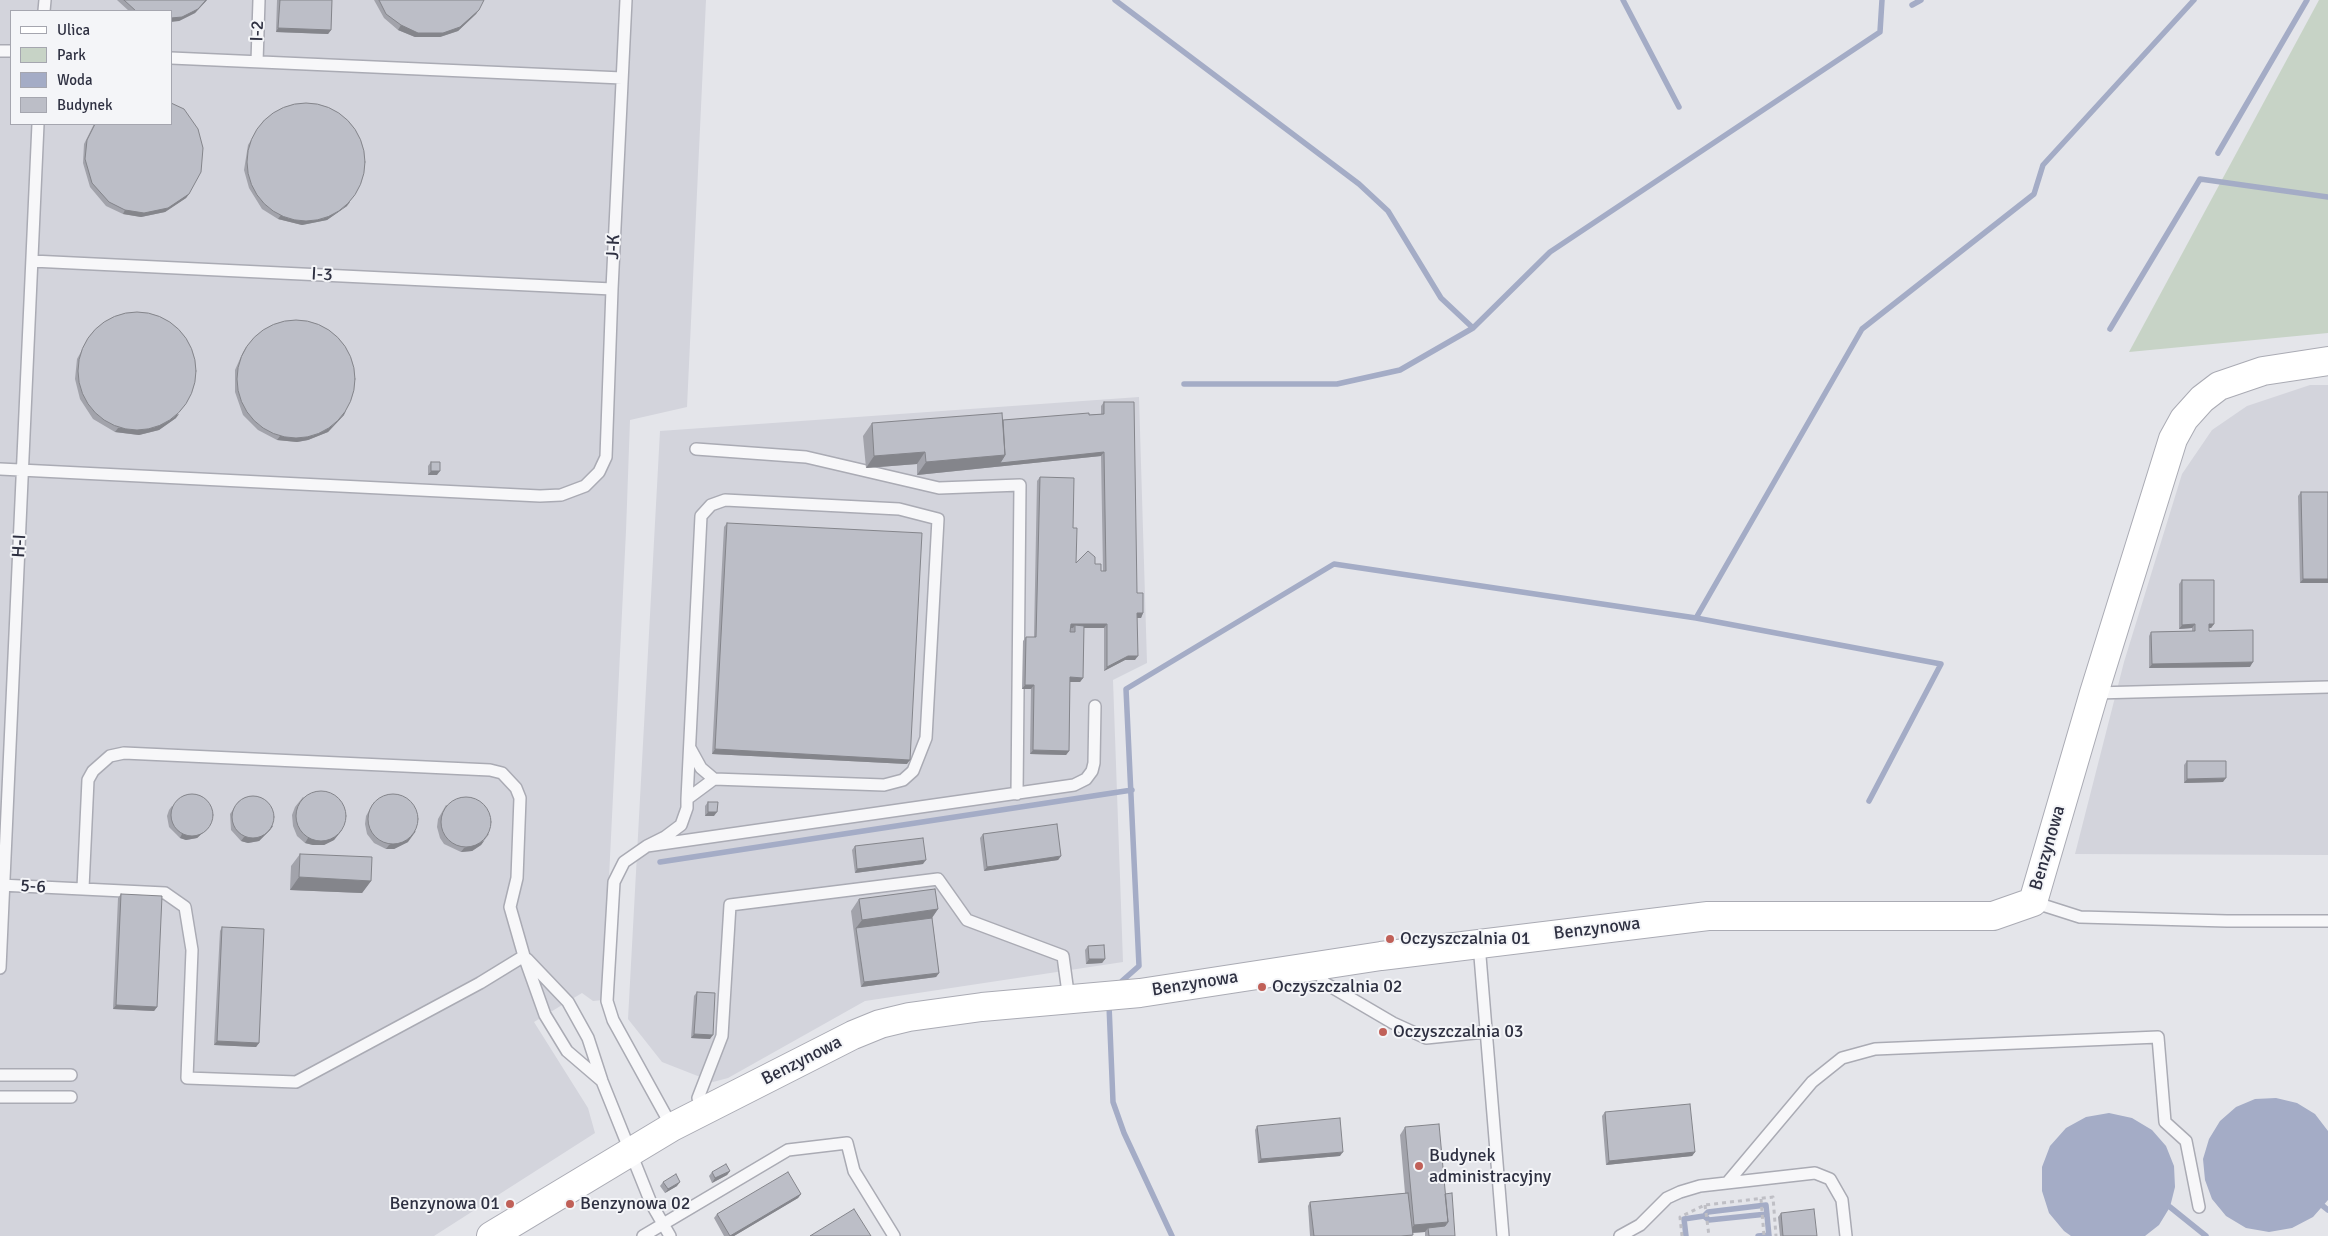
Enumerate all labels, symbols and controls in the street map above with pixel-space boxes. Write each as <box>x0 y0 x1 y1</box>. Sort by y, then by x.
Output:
legend <box>10 10 172 125</box>
street label: I-2 <box>247 20 269 42</box>
text: Ulica <box>57 21 90 39</box>
text: Park <box>57 46 86 64</box>
text: Woda <box>57 71 93 89</box>
text: Budynek <box>57 96 112 114</box>
street label: J-K <box>603 234 625 260</box>
street label: I-3 <box>311 264 333 286</box>
street label: H-I <box>9 534 31 558</box>
street label: Benzynowa <box>2026 803 2070 893</box>
street label: 5-6 <box>20 876 46 898</box>
street label: Benzynowa <box>1552 913 1642 945</box>
place label: Oczyszczalnia 01 <box>1400 928 1531 950</box>
marker: Oczyszczalnia 01 <box>1384 933 1396 945</box>
street label: Benzynowa <box>1150 967 1240 1001</box>
place label: Oczyszczalnia 02 <box>1272 976 1403 998</box>
marker: Oczyszczalnia 02 <box>1256 981 1268 993</box>
place label: Oczyszczalnia 03 <box>1393 1021 1524 1043</box>
marker: Oczyszczalnia 03 <box>1377 1026 1389 1038</box>
street label: Benzynowa <box>758 1032 846 1090</box>
place label: Budynek administracyjny <box>1429 1145 1551 1188</box>
marker: Budynek administracyjny <box>1413 1160 1425 1172</box>
place label: Benzynowa 01 <box>389 1193 500 1215</box>
place label: Benzynowa 02 <box>580 1193 691 1215</box>
marker: Benzynowa 01 <box>504 1198 516 1210</box>
marker: Benzynowa 02 <box>564 1198 576 1210</box>

